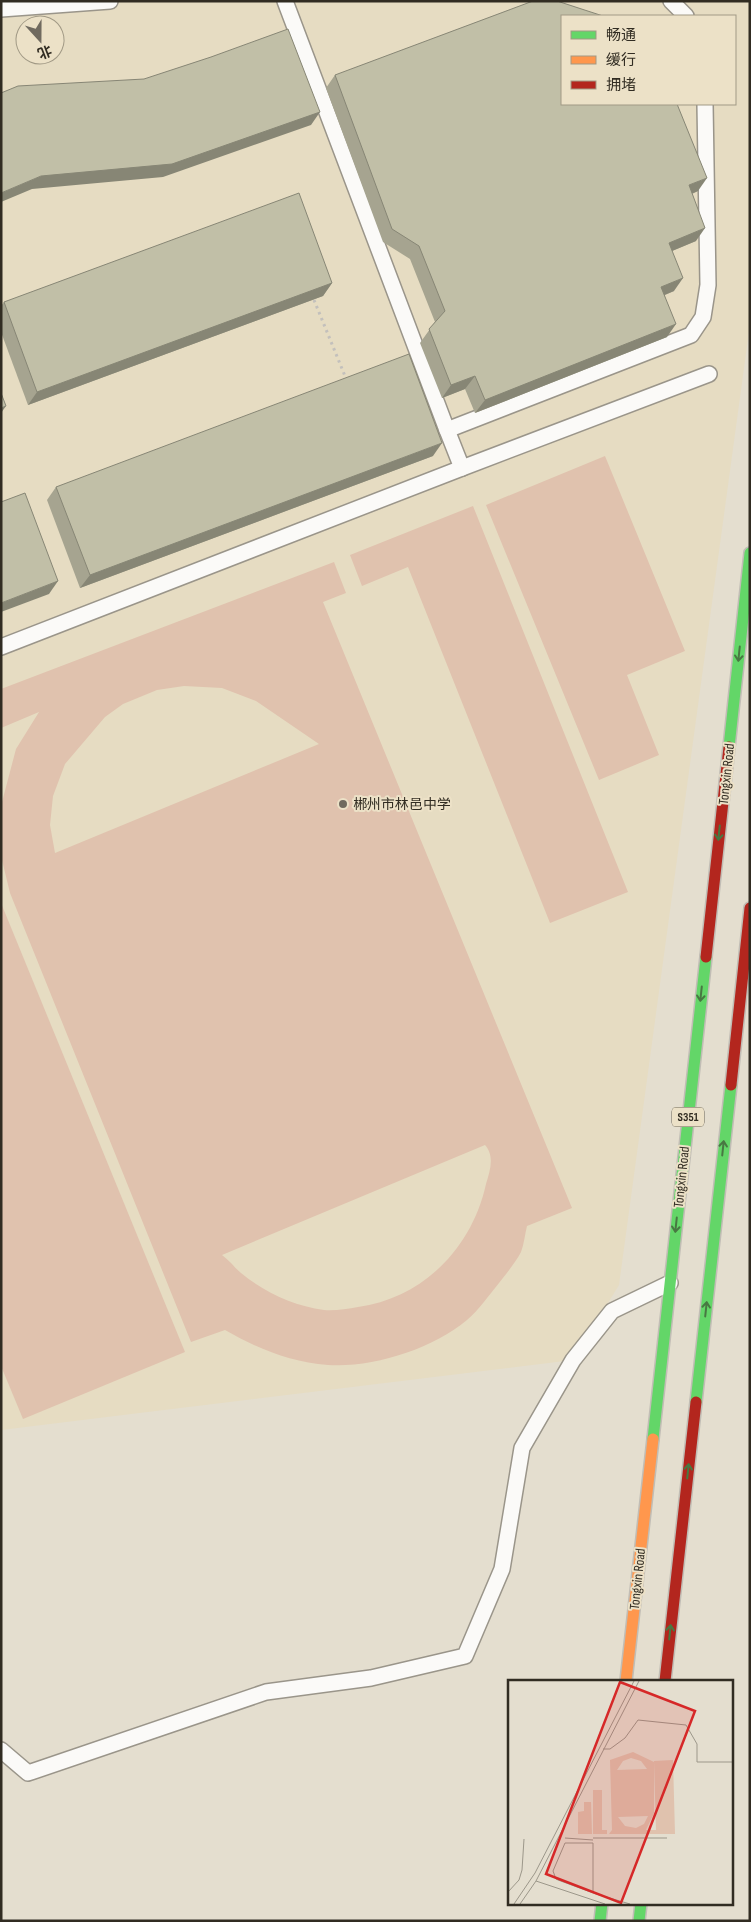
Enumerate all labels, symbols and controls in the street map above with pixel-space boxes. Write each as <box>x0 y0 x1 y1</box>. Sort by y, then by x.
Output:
north arrow <box>15 15 65 65</box>
legend <box>561 15 736 105</box>
text: 畅通 <box>606 26 636 45</box>
text: 北 <box>35 41 54 62</box>
text: 缓行 <box>606 51 636 70</box>
text: 拥堵 <box>606 76 636 95</box>
one-way arrow <box>734 645 744 661</box>
street label: Tongxin Road <box>715 742 738 806</box>
place label: 郴州市林邑中学 <box>353 796 451 813</box>
marker: 郴州市林邑中学 <box>337 798 349 810</box>
one-way arrow <box>714 824 724 840</box>
one-way arrow <box>696 986 706 1002</box>
road number: S351 <box>672 1108 704 1126</box>
one-way arrow <box>719 1140 728 1156</box>
street label: Tongxin Road <box>670 1145 693 1209</box>
one-way arrow <box>671 1217 681 1233</box>
one-way arrow <box>701 1302 711 1318</box>
one-way arrow <box>683 1463 693 1479</box>
street label: Tongxin Road <box>626 1547 649 1611</box>
one-way arrow <box>665 1625 675 1641</box>
inset map <box>508 1680 734 1904</box>

